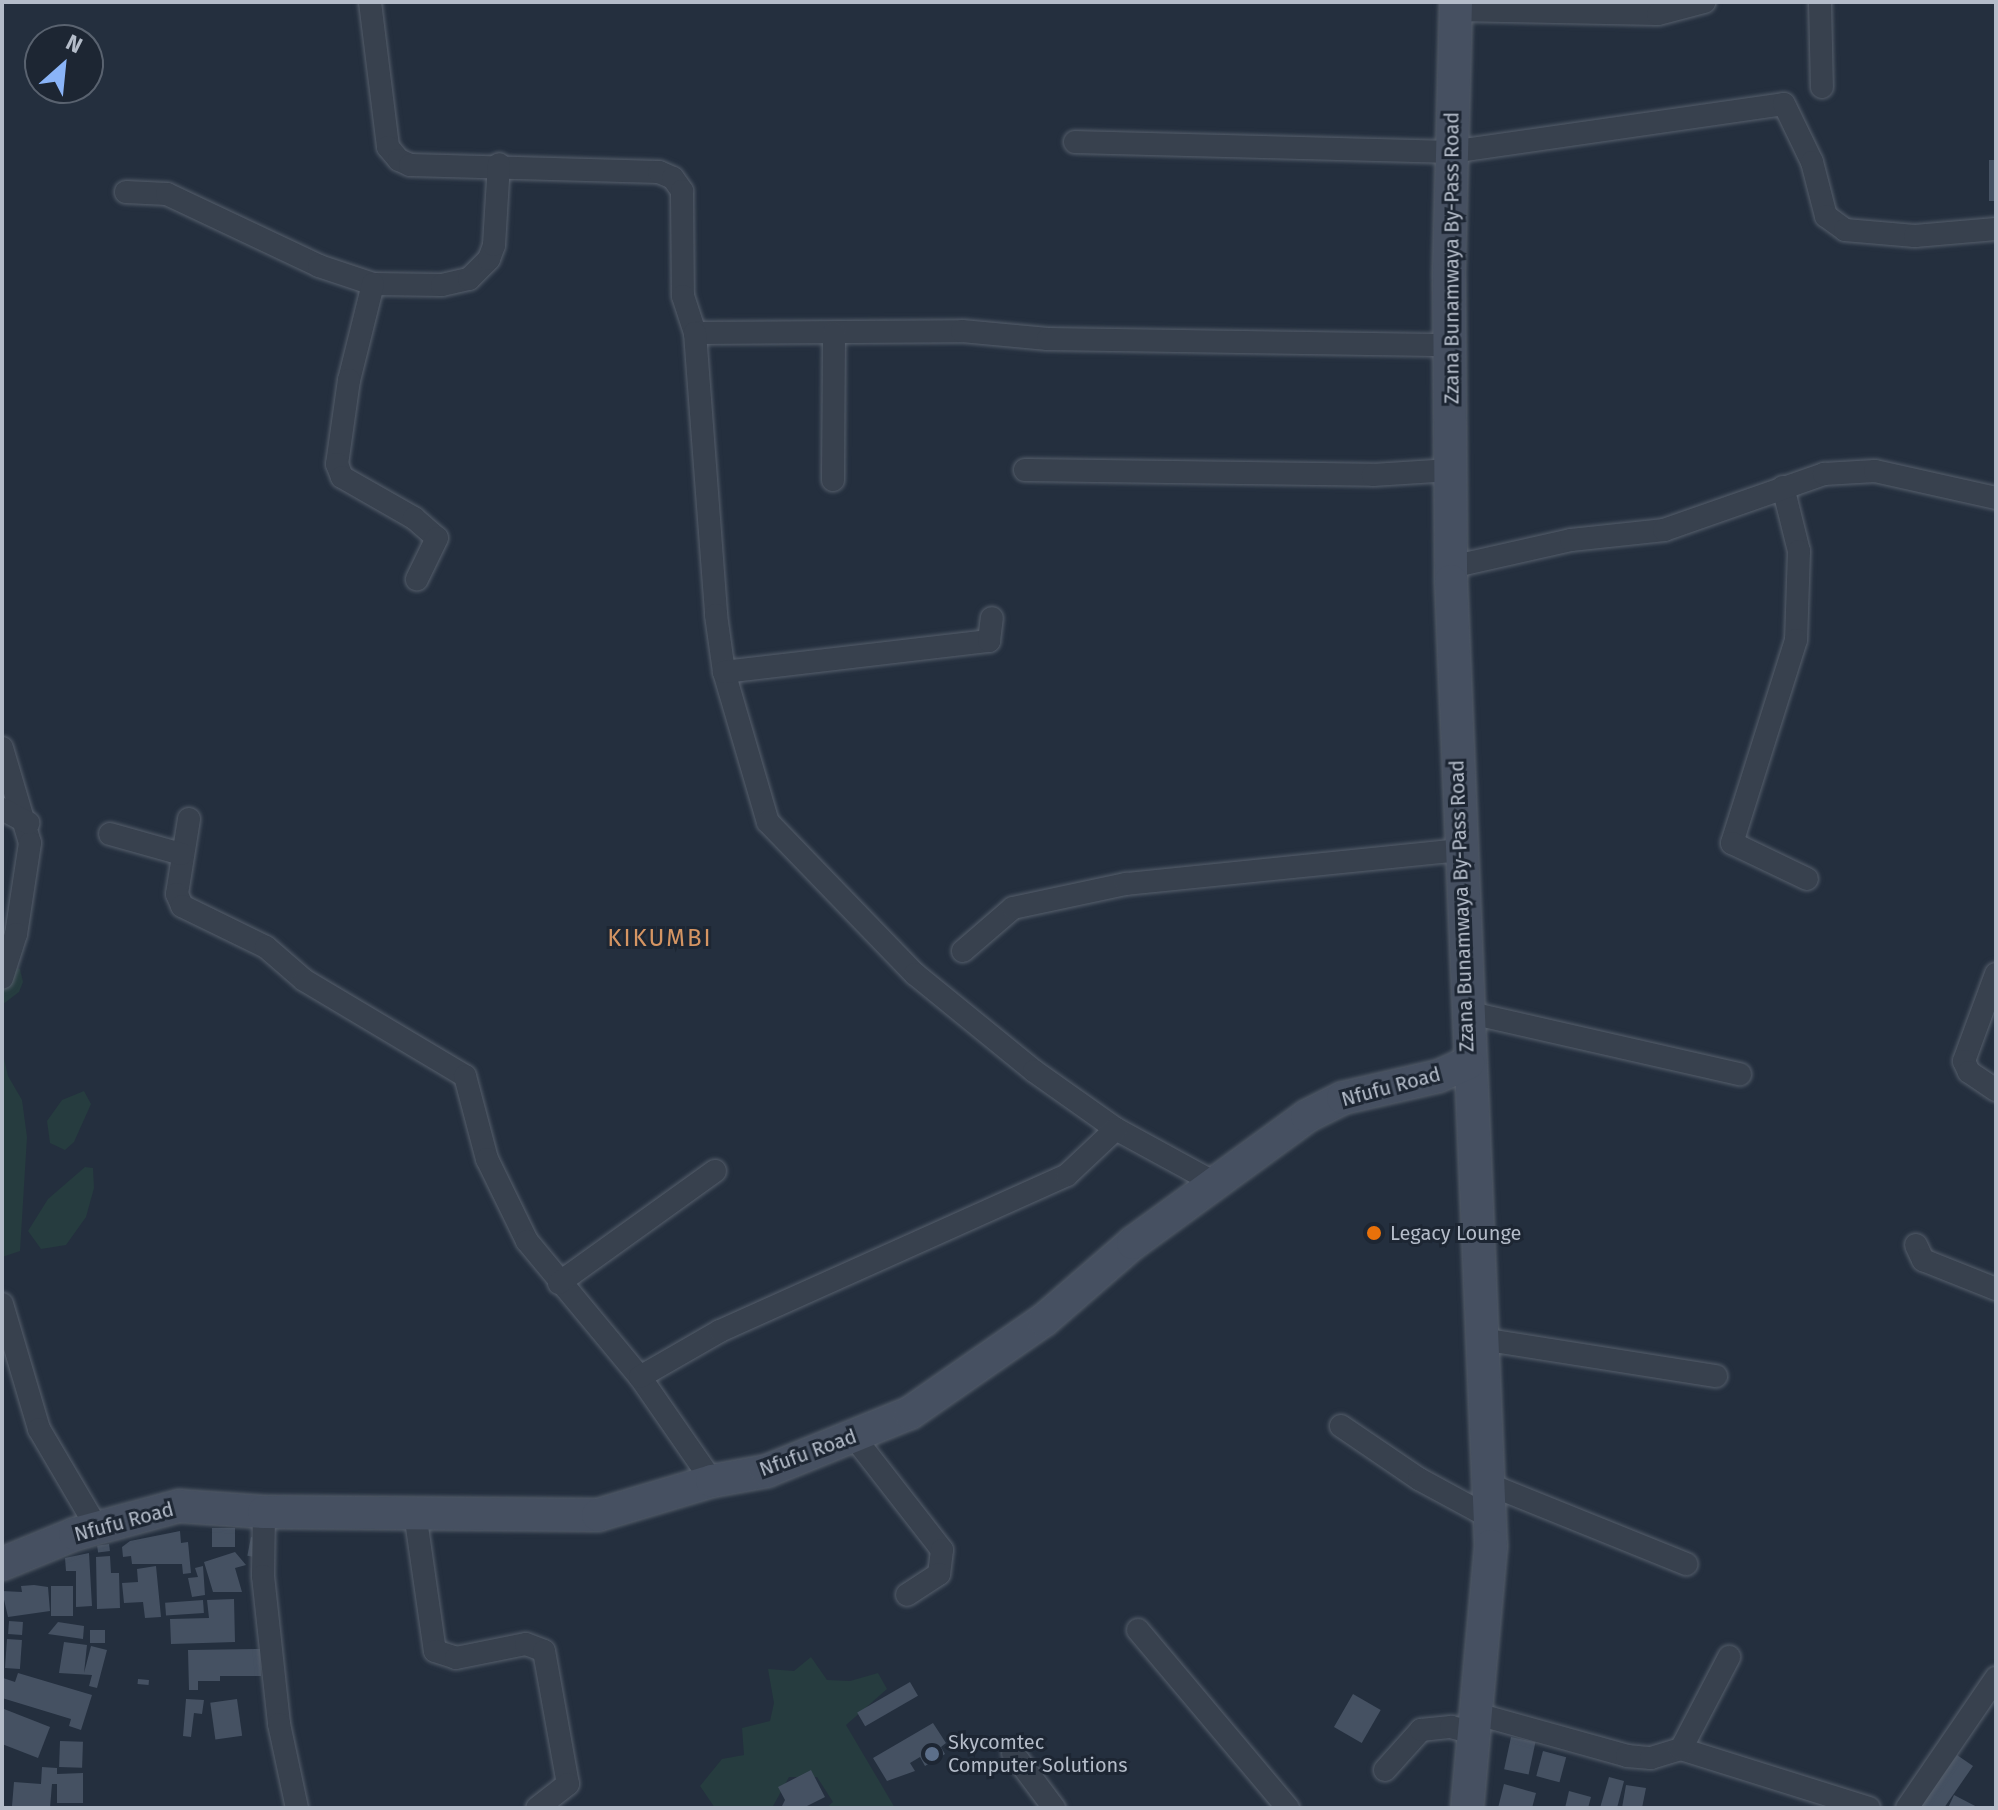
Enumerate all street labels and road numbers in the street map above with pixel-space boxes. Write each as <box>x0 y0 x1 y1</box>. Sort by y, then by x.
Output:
street label: Zzana Bunamwaya By-Pass Road <box>1440 112 1464 404</box>
street label: Zzana Bunamwaya By-Pass Road <box>1445 760 1479 1052</box>
street label: Nfufu Road <box>1339 1062 1443 1112</box>
street label: Nfufu Road <box>756 1424 860 1482</box>
street label: Nfufu Road <box>72 1497 176 1547</box>

